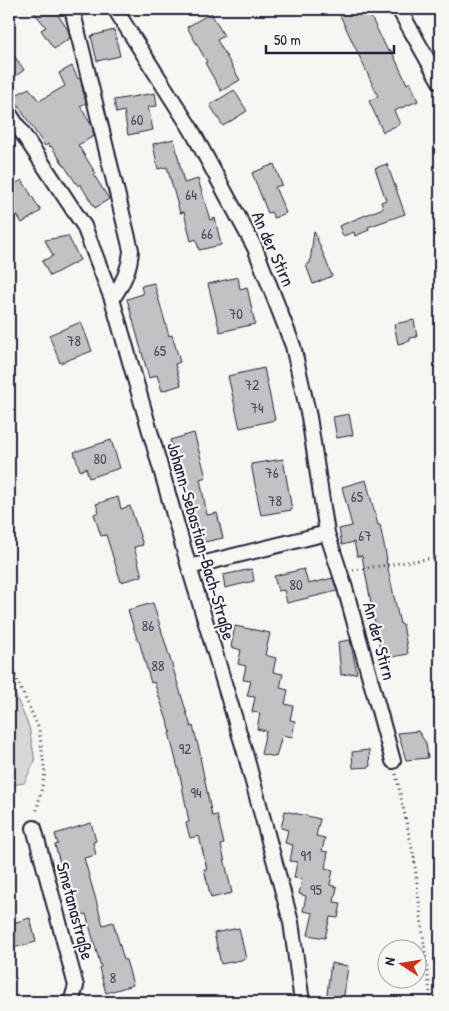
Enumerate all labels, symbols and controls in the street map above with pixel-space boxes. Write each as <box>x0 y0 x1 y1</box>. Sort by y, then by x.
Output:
scale bar <box>266 22 394 54</box>
text: 50 m <box>274 29 301 50</box>
house number: 60 <box>131 109 144 130</box>
house number: 64 <box>185 184 197 205</box>
street label: An der Stirn <box>246 207 301 290</box>
house number: 66 <box>201 223 213 244</box>
house number: 70 <box>229 303 243 324</box>
house number: 78 <box>67 330 81 351</box>
house number: 65 <box>154 340 167 361</box>
house number: 72 <box>245 374 259 395</box>
house number: 74 <box>250 397 264 418</box>
street label: Johann-Sebastian-Bach-Straße <box>161 439 242 643</box>
house number: 80 <box>93 448 107 469</box>
house number: 76 <box>265 462 279 483</box>
house number: 65 <box>351 486 364 507</box>
house number: 78 <box>268 490 282 511</box>
house number: 67 <box>358 525 372 546</box>
house number: 80 <box>289 574 303 595</box>
street label: An der Stirn <box>357 599 402 683</box>
house number: 86 <box>142 615 154 636</box>
house number: 88 <box>152 655 165 676</box>
house number: 92 <box>179 738 191 759</box>
house number: 94 <box>190 782 202 803</box>
house number: 91 <box>301 845 311 866</box>
street label: Smetanastraße <box>50 859 100 962</box>
house number: 95 <box>310 879 323 900</box>
north arrow <box>376 938 426 988</box>
text: N <box>379 955 399 967</box>
house number: 8 <box>110 967 116 988</box>

